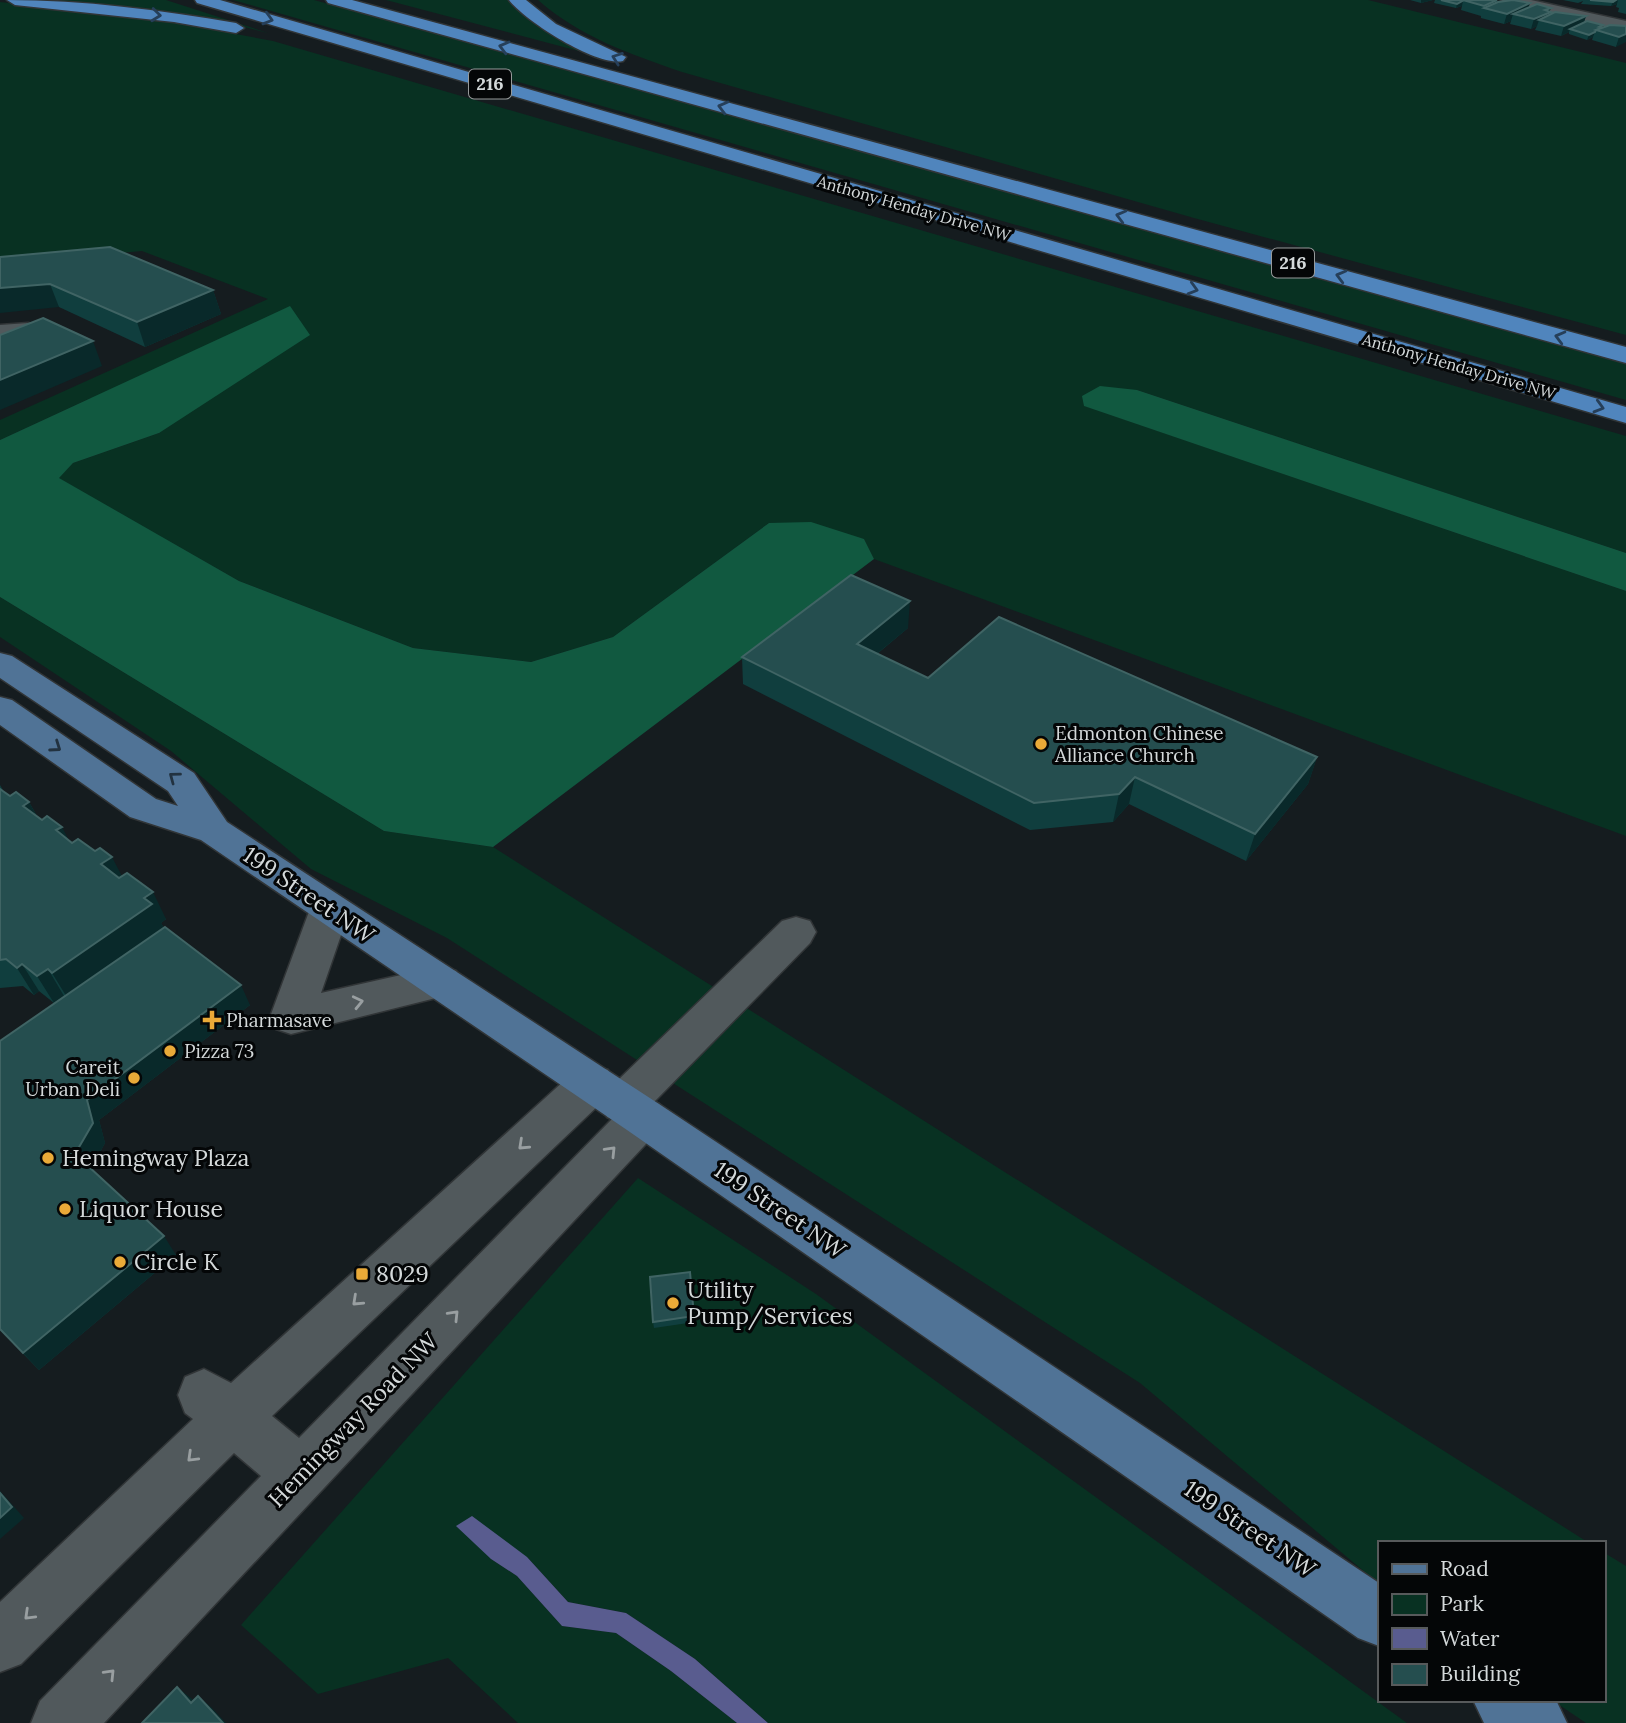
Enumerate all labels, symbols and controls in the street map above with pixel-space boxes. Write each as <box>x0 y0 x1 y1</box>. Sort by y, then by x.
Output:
one-way arrow <box>151 7 162 22</box>
one-way arrow <box>262 11 274 26</box>
one-way arrow <box>498 40 510 55</box>
one-way arrow <box>612 52 624 66</box>
road number: 216 <box>469 70 511 98</box>
one-way arrow <box>717 101 729 115</box>
street label: Anthony Henday Drive NW <box>814 171 1014 245</box>
one-way arrow <box>1116 210 1128 224</box>
road number: 216 <box>1272 248 1314 278</box>
one-way arrow <box>1335 270 1347 285</box>
one-way arrow <box>1186 280 1198 295</box>
street label: Anthony Henday Drive NW <box>1359 329 1559 403</box>
one-way arrow <box>1554 330 1566 345</box>
one-way arrow <box>1593 399 1605 414</box>
place label: Edmonton Chinese Alliance Church <box>1054 721 1224 767</box>
marker: Edmonton Chinese Alliance Church <box>1033 736 1049 752</box>
one-way arrow <box>48 739 61 751</box>
one-way arrow <box>169 773 181 786</box>
street label: 199 Street NW <box>238 840 382 950</box>
one-way arrow <box>352 996 364 1010</box>
place label: Pharmasave <box>226 1008 332 1032</box>
marker: Pharmasave <box>204 1012 220 1028</box>
place label: Pizza 73 <box>184 1039 254 1063</box>
marker: Pizza 73 <box>162 1043 178 1059</box>
place label: Careit Urban Deli <box>25 1055 121 1101</box>
marker: Careit Urban Deli <box>126 1070 142 1086</box>
one-way arrow <box>518 1137 531 1149</box>
place label: Hemingway Plaza <box>62 1143 250 1172</box>
one-way arrow <box>603 1146 616 1159</box>
marker: Hemingway Plaza <box>40 1150 56 1166</box>
street label: 199 Street NW <box>709 1155 853 1265</box>
place label: Liquor House <box>79 1194 223 1223</box>
marker: Liquor House <box>57 1201 73 1217</box>
place label: Circle K <box>134 1247 219 1276</box>
marker: Circle K <box>112 1254 128 1270</box>
place label: 8029 <box>376 1259 429 1288</box>
marker: 8029 <box>354 1266 370 1282</box>
place label: Utility Pump/Services <box>687 1275 853 1331</box>
one-way arrow <box>352 1292 365 1305</box>
marker: Utility Pump/Services <box>665 1295 681 1311</box>
one-way arrow <box>445 1310 458 1323</box>
street label: Hemingway Road NW <box>262 1325 444 1513</box>
one-way arrow <box>187 1448 200 1461</box>
street label: 199 Street NW <box>1179 1474 1323 1584</box>
legend <box>1378 1541 1605 1702</box>
text: Road <box>1440 1555 1489 1582</box>
text: Park <box>1440 1590 1484 1617</box>
one-way arrow <box>24 1607 37 1620</box>
text: Water <box>1440 1625 1499 1652</box>
text: Building <box>1440 1660 1520 1687</box>
one-way arrow <box>101 1669 114 1682</box>

